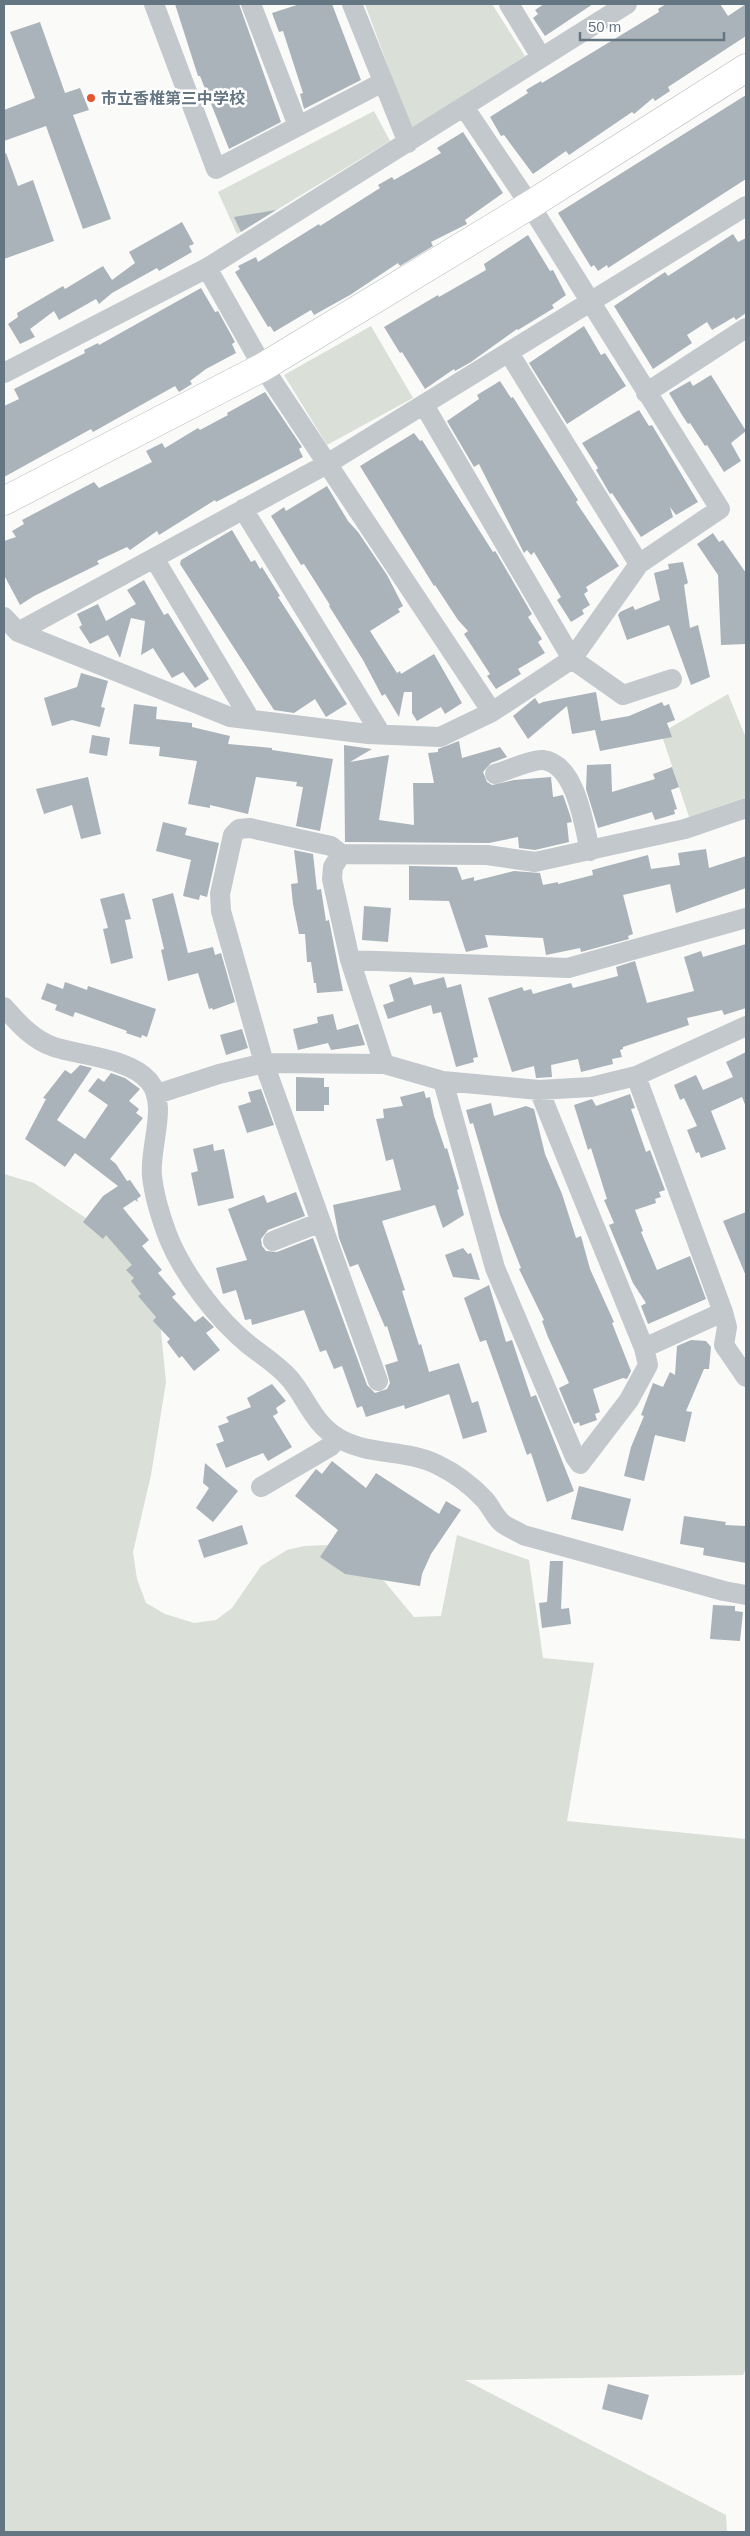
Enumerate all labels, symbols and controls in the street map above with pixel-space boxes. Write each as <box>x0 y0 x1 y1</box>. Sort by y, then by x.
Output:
scale bar <box>580 10 724 42</box>
text: 50 m <box>588 18 621 35</box>
place label: 市立香椎第三中学校 <box>101 90 245 107</box>
marker: 市立香椎第三中学校 <box>85 92 97 104</box>

